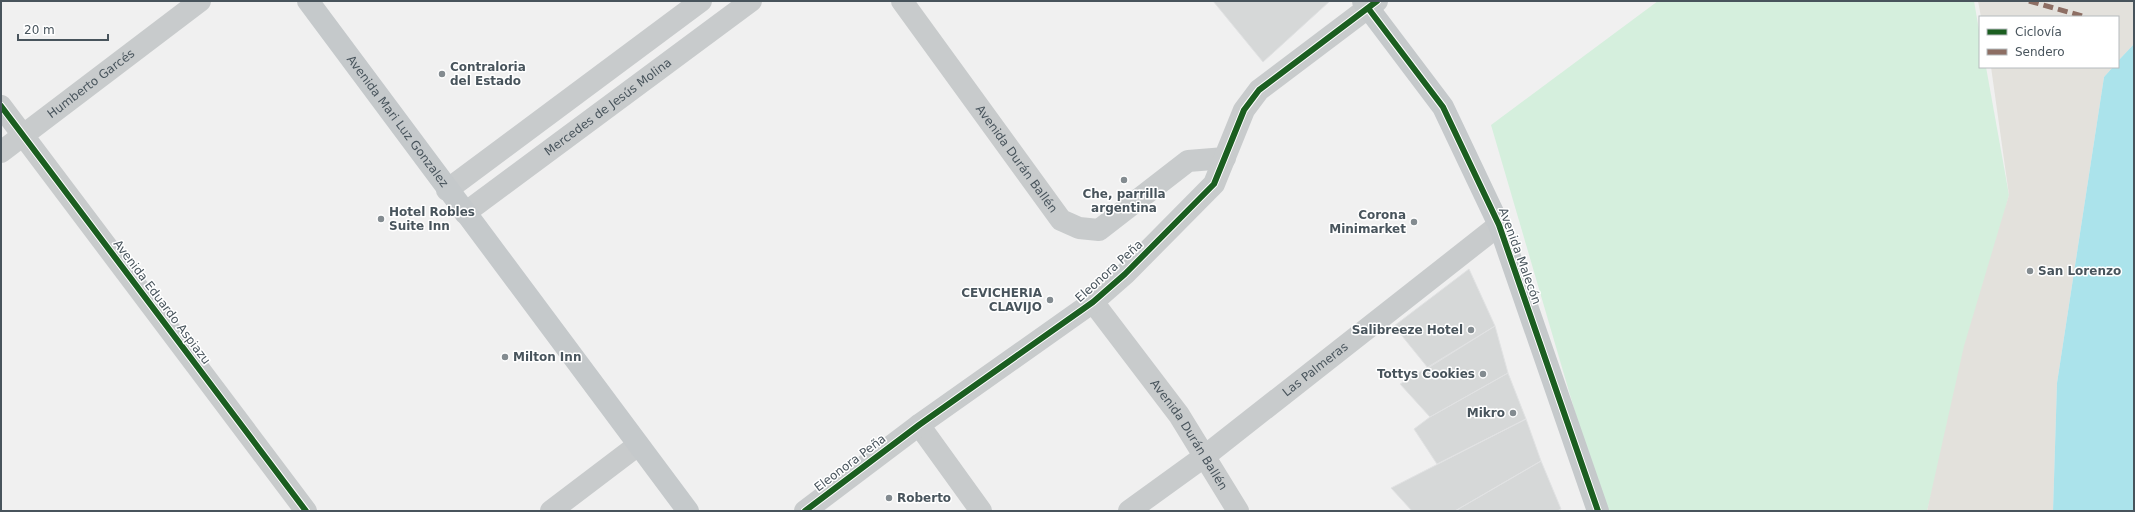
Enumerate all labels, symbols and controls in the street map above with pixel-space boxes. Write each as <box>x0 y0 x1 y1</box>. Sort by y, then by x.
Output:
scale bar <box>18 16 108 42</box>
legend <box>1979 16 2119 68</box>
text: 20 m <box>24 23 55 37</box>
text: Ciclovía <box>2015 25 2062 39</box>
text: Sendero <box>2015 45 2065 59</box>
street label: Humberto Garcés <box>45 46 137 121</box>
street label: Avenida Mari Luz Gonzalez <box>344 53 451 190</box>
street label: Mercedes de Jesús Molina <box>542 55 674 159</box>
place label: Contraloria del Estado <box>450 60 526 88</box>
marker: Contraloria del Estado <box>437 69 447 79</box>
street label: Avenida Durán Ballén <box>973 102 1060 215</box>
marker: Che, parrilla argentina <box>1119 175 1129 185</box>
place label: Che, parrilla argentina <box>1082 187 1166 215</box>
place label: Hotel Robles Suite Inn <box>389 205 475 233</box>
street label: Avenida Malecón <box>1496 206 1544 306</box>
place label: Corona Minimarket <box>1329 208 1406 236</box>
marker: Hotel Robles Suite Inn <box>376 214 386 224</box>
marker: Corona Minimarket <box>1409 217 1419 227</box>
street label: Avenida Eduardo Aspiazu <box>111 237 213 367</box>
street label: Eleonora Peña <box>1072 237 1146 305</box>
place label: San Lorenzo <box>2038 264 2121 278</box>
marker: San Lorenzo <box>2025 266 2035 276</box>
place label: CEVICHERIA CLAVIJO <box>961 286 1043 314</box>
marker: CEVICHERIA CLAVIJO <box>1045 295 1055 305</box>
place label: Salibreeze Hotel <box>1352 323 1463 337</box>
marker: Salibreeze Hotel <box>1466 325 1476 335</box>
street label: Las Palmeras <box>1280 339 1351 399</box>
place label: Milton Inn <box>513 350 581 364</box>
marker: Milton Inn <box>500 352 510 362</box>
place label: Tottys Cookies <box>1377 367 1475 381</box>
marker: Tottys Cookies <box>1478 369 1488 379</box>
street label: Avenida Durán Ballén <box>1147 377 1230 493</box>
place label: Mikro <box>1467 406 1505 420</box>
marker: Mikro <box>1508 408 1518 418</box>
street label: Eleonora Peña <box>812 432 888 494</box>
place label: Roberto <box>897 491 951 505</box>
marker: Roberto <box>884 493 894 503</box>

